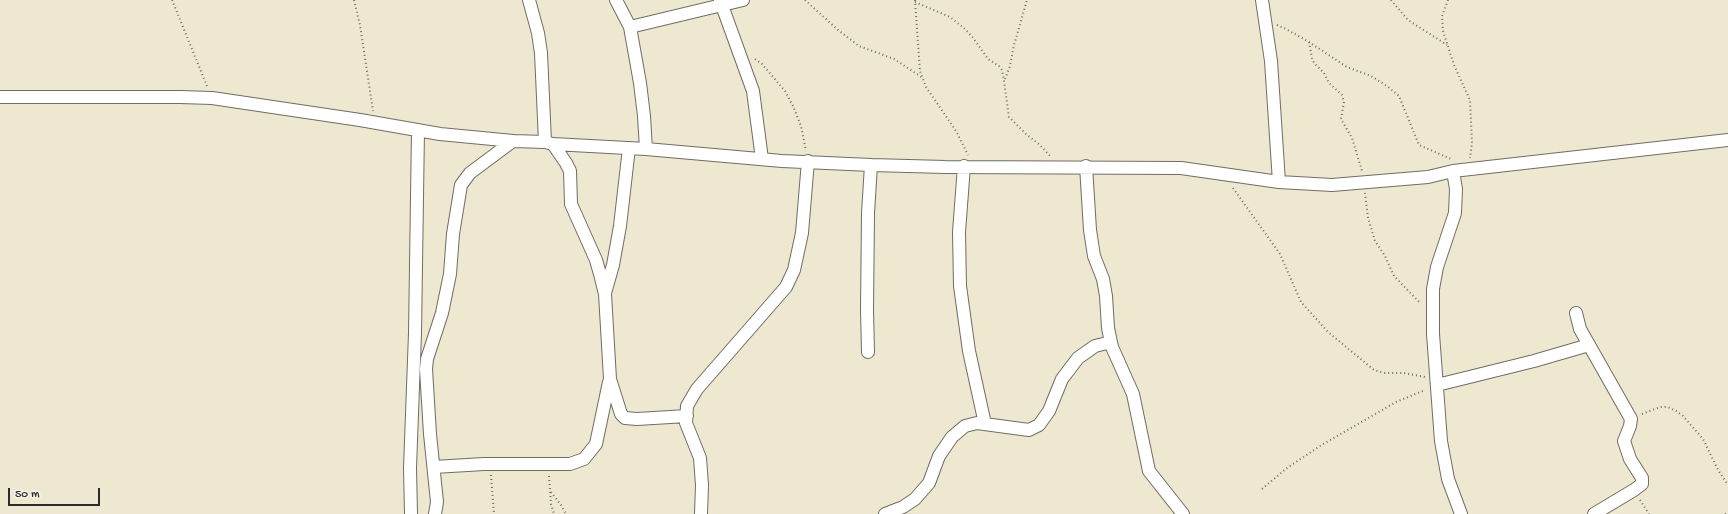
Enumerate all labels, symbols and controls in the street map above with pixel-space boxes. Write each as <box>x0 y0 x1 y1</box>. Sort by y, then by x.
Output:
scale bar <box>10 480 102 506</box>
text: 50 m <box>15 488 40 502</box>

